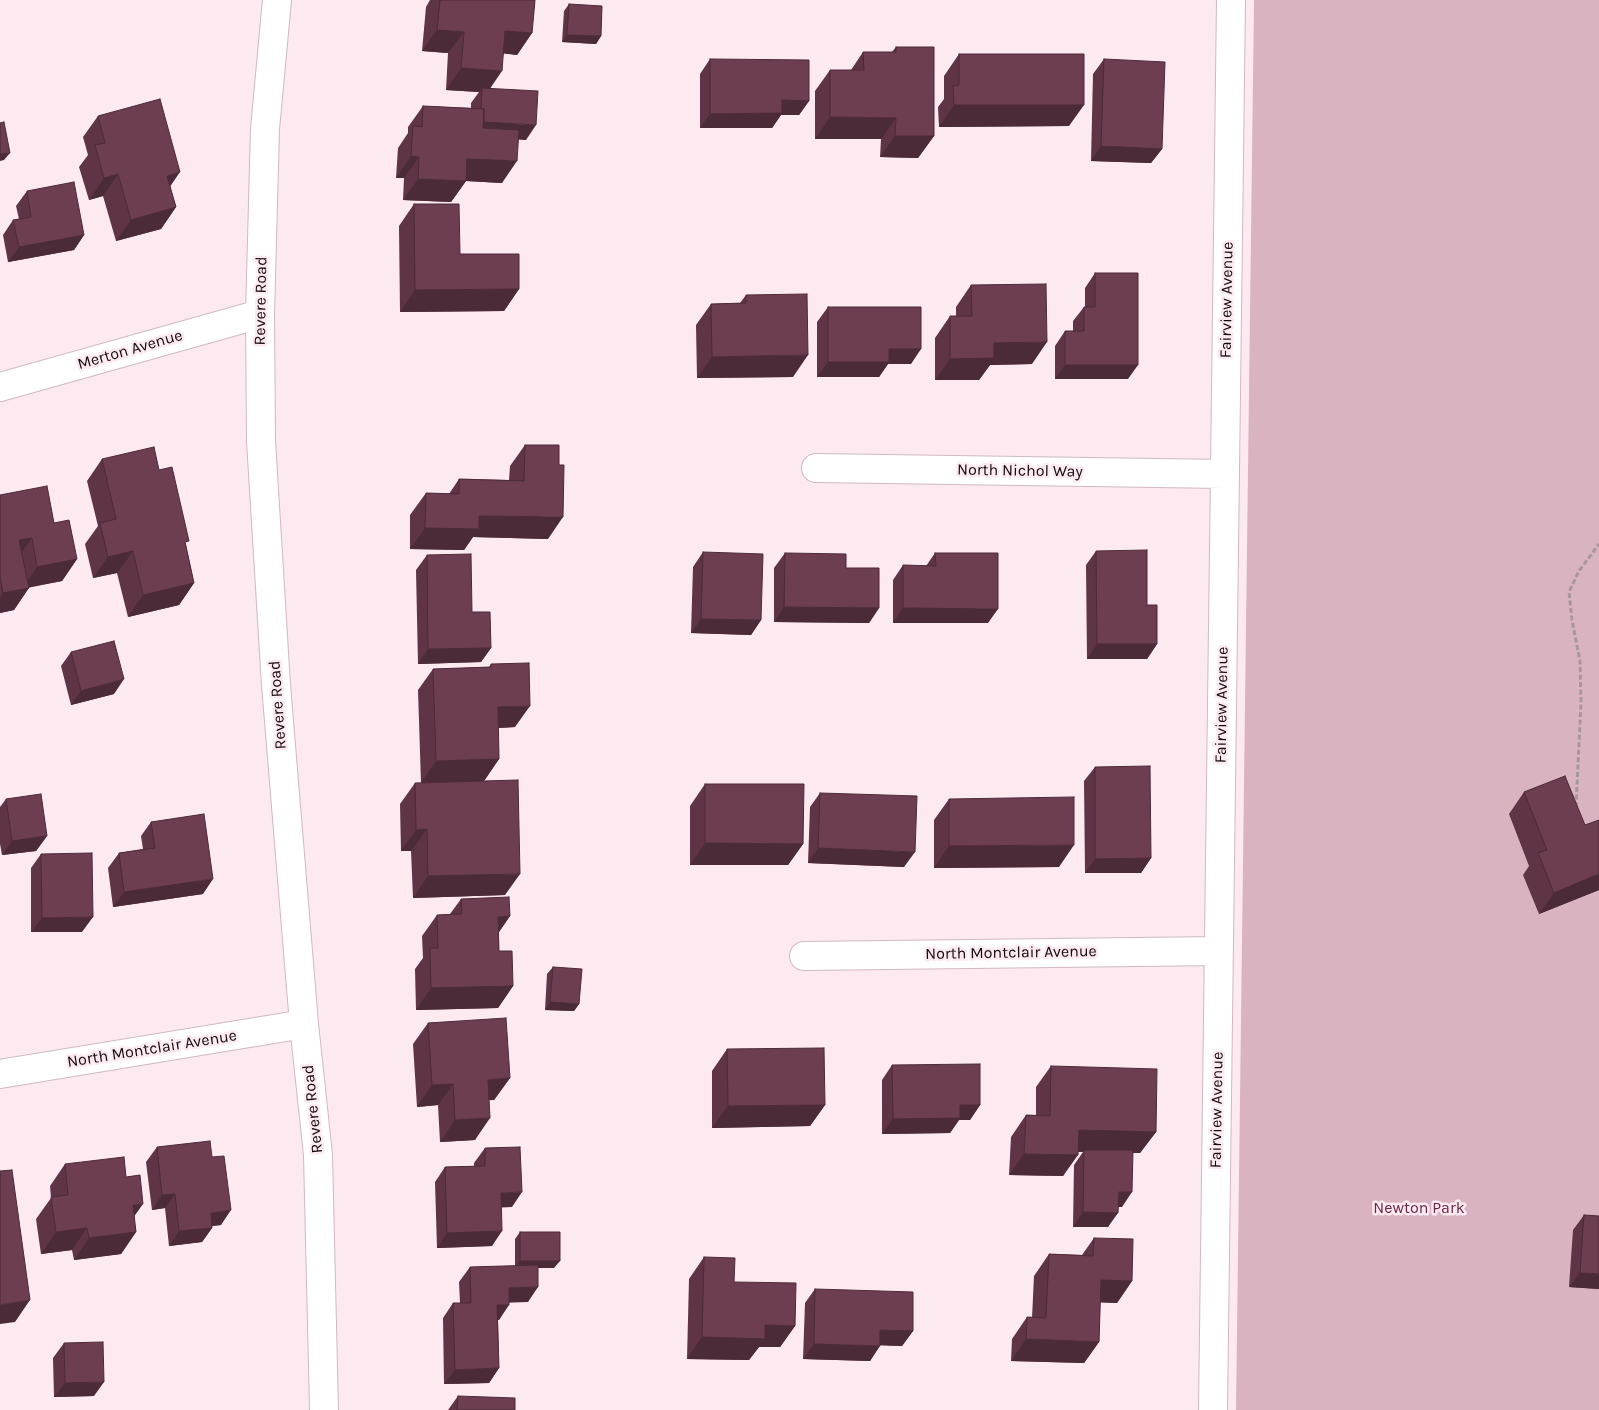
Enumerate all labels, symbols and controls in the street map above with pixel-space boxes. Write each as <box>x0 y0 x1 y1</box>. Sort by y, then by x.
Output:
street label: Fairview Avenue <box>1216 242 1238 358</box>
street label: Revere Road <box>251 256 271 346</box>
street label: Merton Avenue <box>75 326 185 374</box>
street label: North Nichol Way <box>957 460 1083 482</box>
street label: Fairview Avenue <box>1211 647 1233 763</box>
street label: Revere Road <box>265 660 291 750</box>
street label: North Montclair Avenue <box>925 942 1097 964</box>
street label: North Montclair Avenue <box>66 1026 238 1072</box>
street label: Fairview Avenue <box>1206 1052 1228 1168</box>
street label: Revere Road <box>299 1064 327 1154</box>
park label: Newton Park <box>1373 1198 1465 1218</box>

